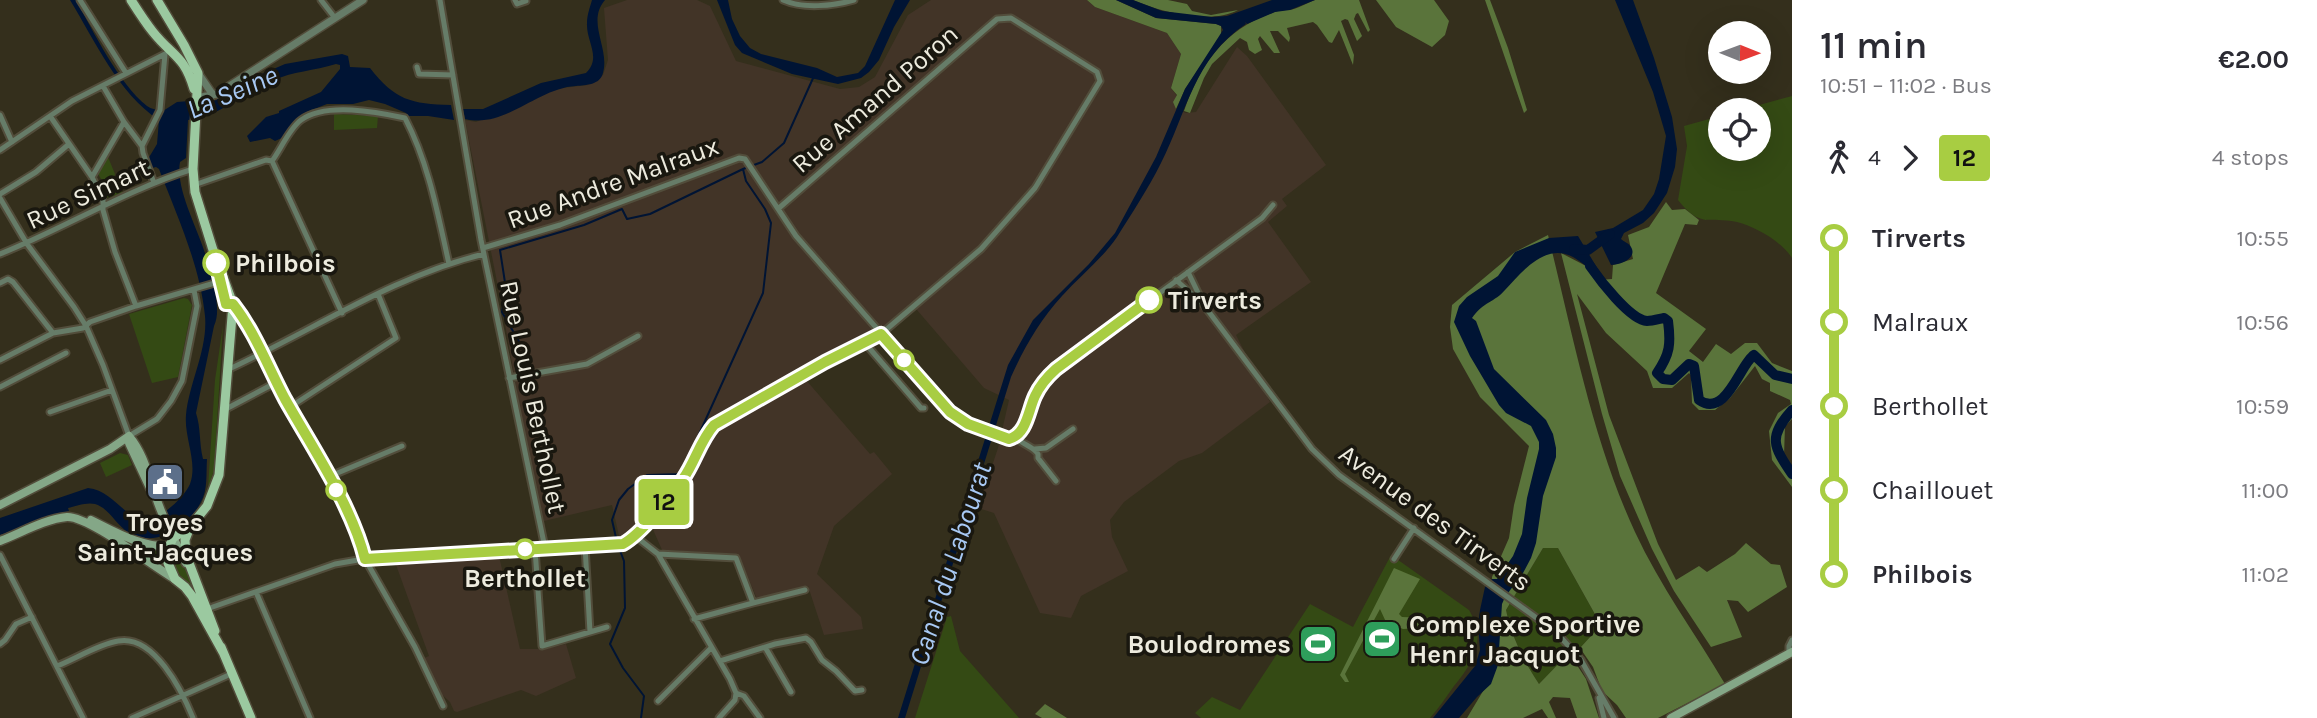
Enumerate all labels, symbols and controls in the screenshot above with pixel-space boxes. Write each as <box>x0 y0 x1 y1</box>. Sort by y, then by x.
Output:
street label: Rue Amand Poron <box>786 18 964 180</box>
north arrow <box>1708 21 1771 84</box>
map controls <box>1708 21 1771 161</box>
text: 11 min <box>1820 23 1928 68</box>
text: €2.00 <box>2218 44 2289 75</box>
water label: La Seine <box>181 58 283 126</box>
text: 10:51 – 11:02 · Bus <box>1820 72 1992 99</box>
button: locate <box>1708 98 1771 161</box>
street label: Rue Andre Malraux <box>503 130 723 236</box>
icon: walk <box>1820 139 1858 177</box>
icon: forward <box>1891 139 1929 177</box>
text: 4 <box>1868 144 1881 171</box>
text: 12 <box>1953 144 1976 172</box>
text: 4 stops <box>2212 144 2289 171</box>
street label: Rue Simart <box>21 152 155 236</box>
text: Tirverts <box>1872 223 1966 254</box>
text: 10:55 <box>2236 225 2289 252</box>
place label: Philbois <box>235 248 336 279</box>
marker: Philbois <box>203 250 229 276</box>
street label: Rue Louis Berthollet <box>493 278 573 516</box>
place label: Tirverts <box>1168 285 1262 316</box>
marker: Tirverts <box>1136 287 1162 313</box>
text: Malraux <box>1872 307 1968 338</box>
text: 10:56 <box>2236 309 2289 336</box>
unlabelled marker <box>894 350 914 370</box>
text: Berthollet <box>1872 391 1988 422</box>
text: 10:59 <box>2236 393 2289 420</box>
street label: Avenue des Tirverts <box>1333 438 1537 598</box>
water label: Canal du Labourat <box>902 458 998 669</box>
public building icon: Troyes Saint-Jacques <box>144 461 186 503</box>
text: Chaillouet <box>1872 475 1993 506</box>
text: 11:00 <box>2241 477 2289 504</box>
line badge: 12 <box>632 479 696 525</box>
unlabelled marker <box>326 480 346 500</box>
text: 12 <box>652 488 676 516</box>
place label: Troyes Saint-Jacques <box>77 507 253 568</box>
marker: Berthollet <box>515 539 535 559</box>
text: Philbois <box>1872 559 1973 590</box>
text: 11:02 <box>2242 561 2289 588</box>
place label: Berthollet <box>464 563 586 594</box>
place label: Complexe Sportive Henri Jacquot <box>1409 609 1641 670</box>
sports icon: Complexe Sportive Henri Jacquot <box>1361 618 1403 660</box>
sports icon: Boulodromes <box>1297 623 1339 665</box>
place label: Boulodromes <box>1127 629 1291 660</box>

